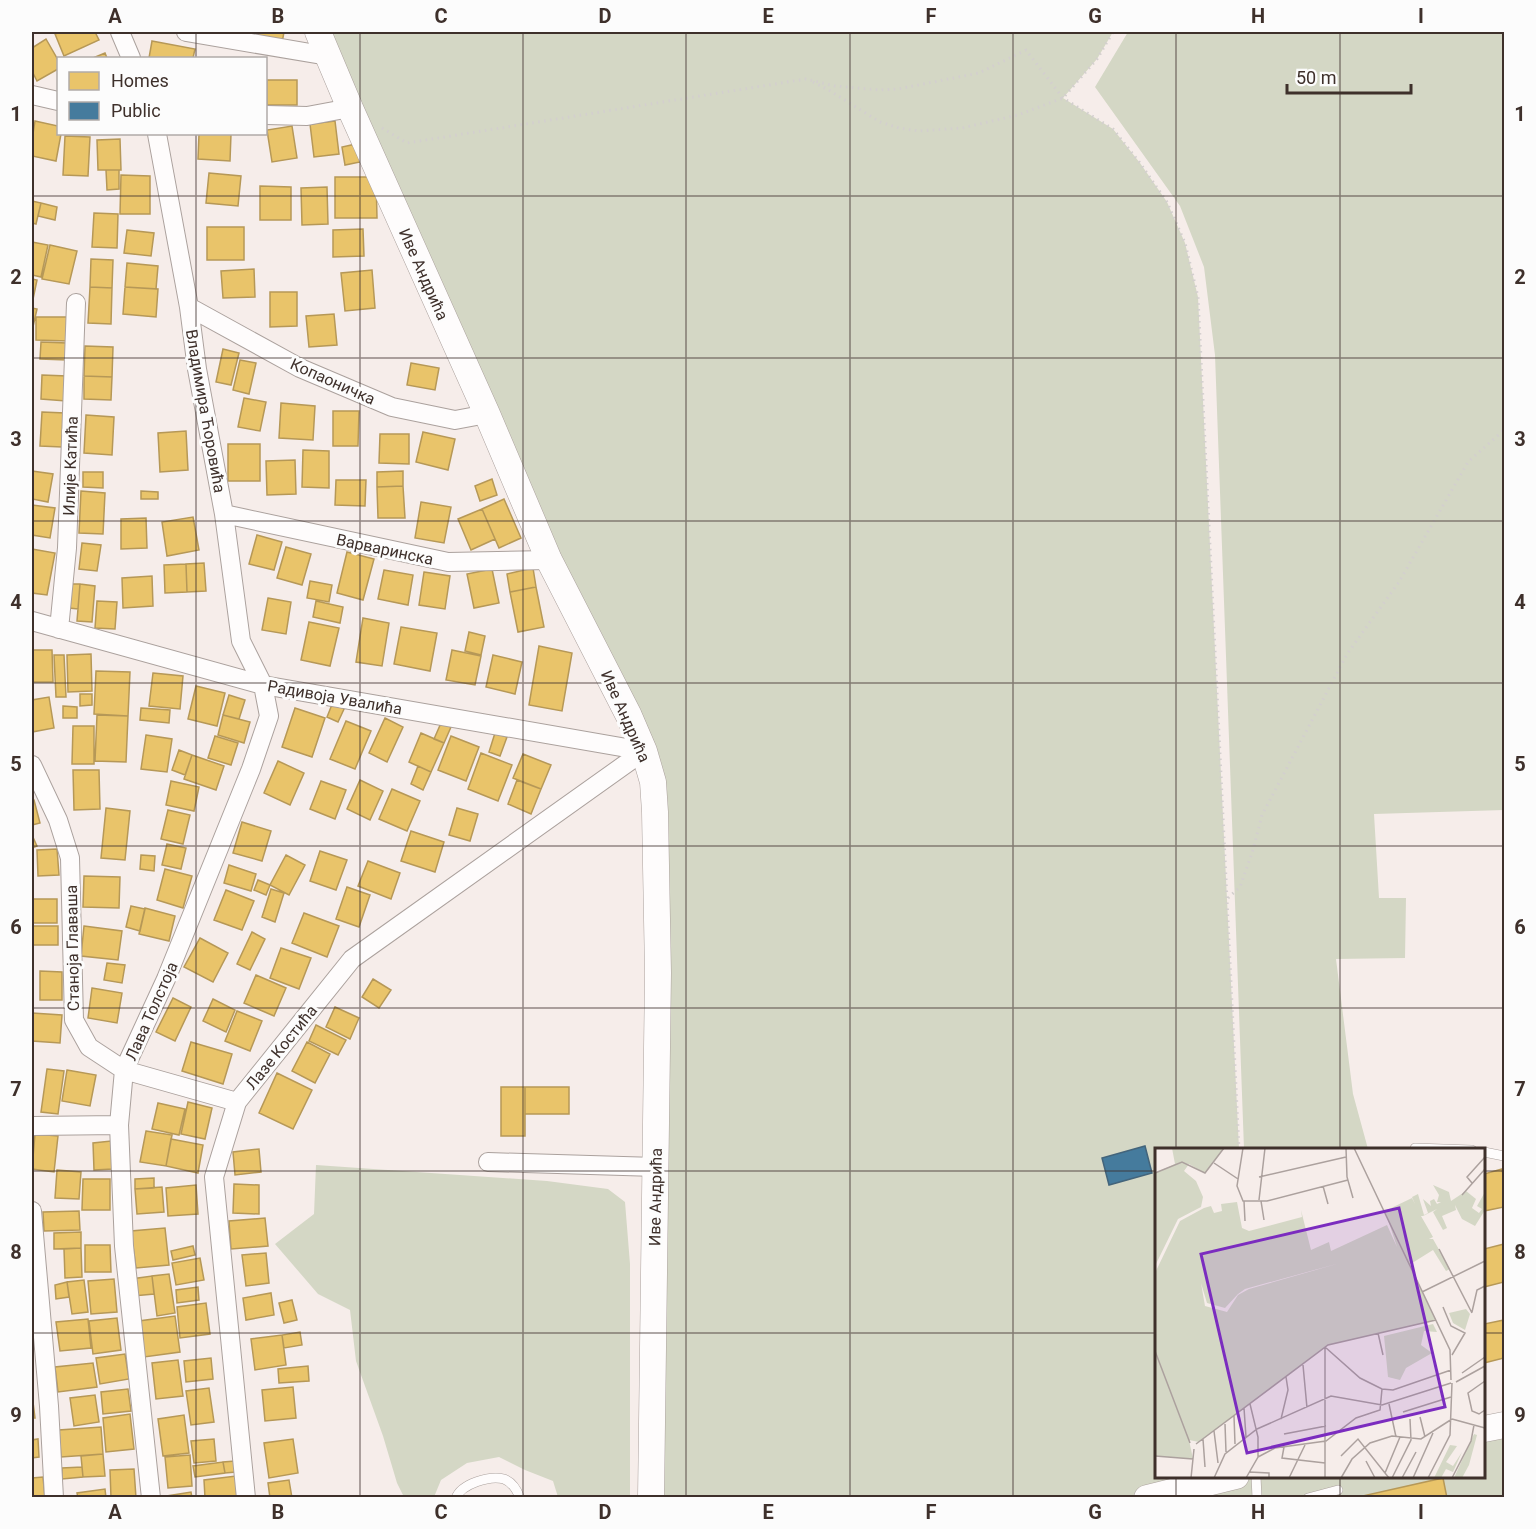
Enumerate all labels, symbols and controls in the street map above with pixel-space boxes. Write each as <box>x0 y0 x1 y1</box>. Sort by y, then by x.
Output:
text: A <box>108 4 122 28</box>
text: B <box>272 4 284 28</box>
text: C <box>434 4 448 28</box>
text: D <box>599 4 612 28</box>
text: E <box>762 4 774 28</box>
text: F <box>926 4 937 28</box>
text: G <box>1088 4 1102 28</box>
text: H <box>1251 4 1265 28</box>
text: I <box>1418 4 1424 28</box>
legend <box>57 57 267 135</box>
scale bar <box>1287 57 1412 95</box>
text: 50 m <box>1296 67 1336 88</box>
text: Homes <box>111 70 169 91</box>
text: Public <box>111 100 161 121</box>
text: 1 <box>10 102 22 126</box>
text: 1 <box>1514 102 1526 126</box>
street label: Иве Андрића <box>395 225 452 323</box>
text: 2 <box>10 265 22 289</box>
text: 2 <box>1514 265 1526 289</box>
street label: Владимира Ћоровића <box>182 328 229 494</box>
street label: Копаоничка <box>287 354 378 409</box>
street label: Илије Катића <box>59 416 82 516</box>
text: 3 <box>10 427 22 451</box>
text: 3 <box>1514 427 1526 451</box>
street label: Варваринска <box>335 530 435 569</box>
text: 4 <box>10 590 22 614</box>
text: 4 <box>1514 590 1526 614</box>
street label: Иве Андрића <box>597 667 654 765</box>
street label: Радивоја Увалића <box>266 676 404 719</box>
text: 5 <box>10 752 22 776</box>
text: 5 <box>1514 752 1526 776</box>
street label: Станоја Главаша <box>62 885 83 1011</box>
text: 6 <box>10 915 22 939</box>
text: 6 <box>1514 915 1526 939</box>
street label: Лава Толстоја <box>121 959 182 1063</box>
street label: Лазе Костића <box>242 1001 321 1093</box>
text: 7 <box>10 1077 22 1101</box>
text: 7 <box>1514 1077 1526 1101</box>
street label: Иве Андрића <box>645 1148 666 1246</box>
inset map <box>1155 1148 1485 1478</box>
text: 8 <box>10 1240 22 1264</box>
text: 8 <box>1514 1240 1526 1264</box>
text: 9 <box>10 1403 22 1427</box>
text: 9 <box>1514 1403 1526 1427</box>
text: A <box>108 1500 122 1524</box>
text: B <box>272 1500 284 1524</box>
text: C <box>434 1500 448 1524</box>
text: D <box>599 1500 612 1524</box>
text: E <box>762 1500 774 1524</box>
text: F <box>926 1500 937 1524</box>
text: G <box>1088 1500 1102 1524</box>
text: H <box>1251 1500 1265 1524</box>
text: I <box>1418 1500 1424 1524</box>

